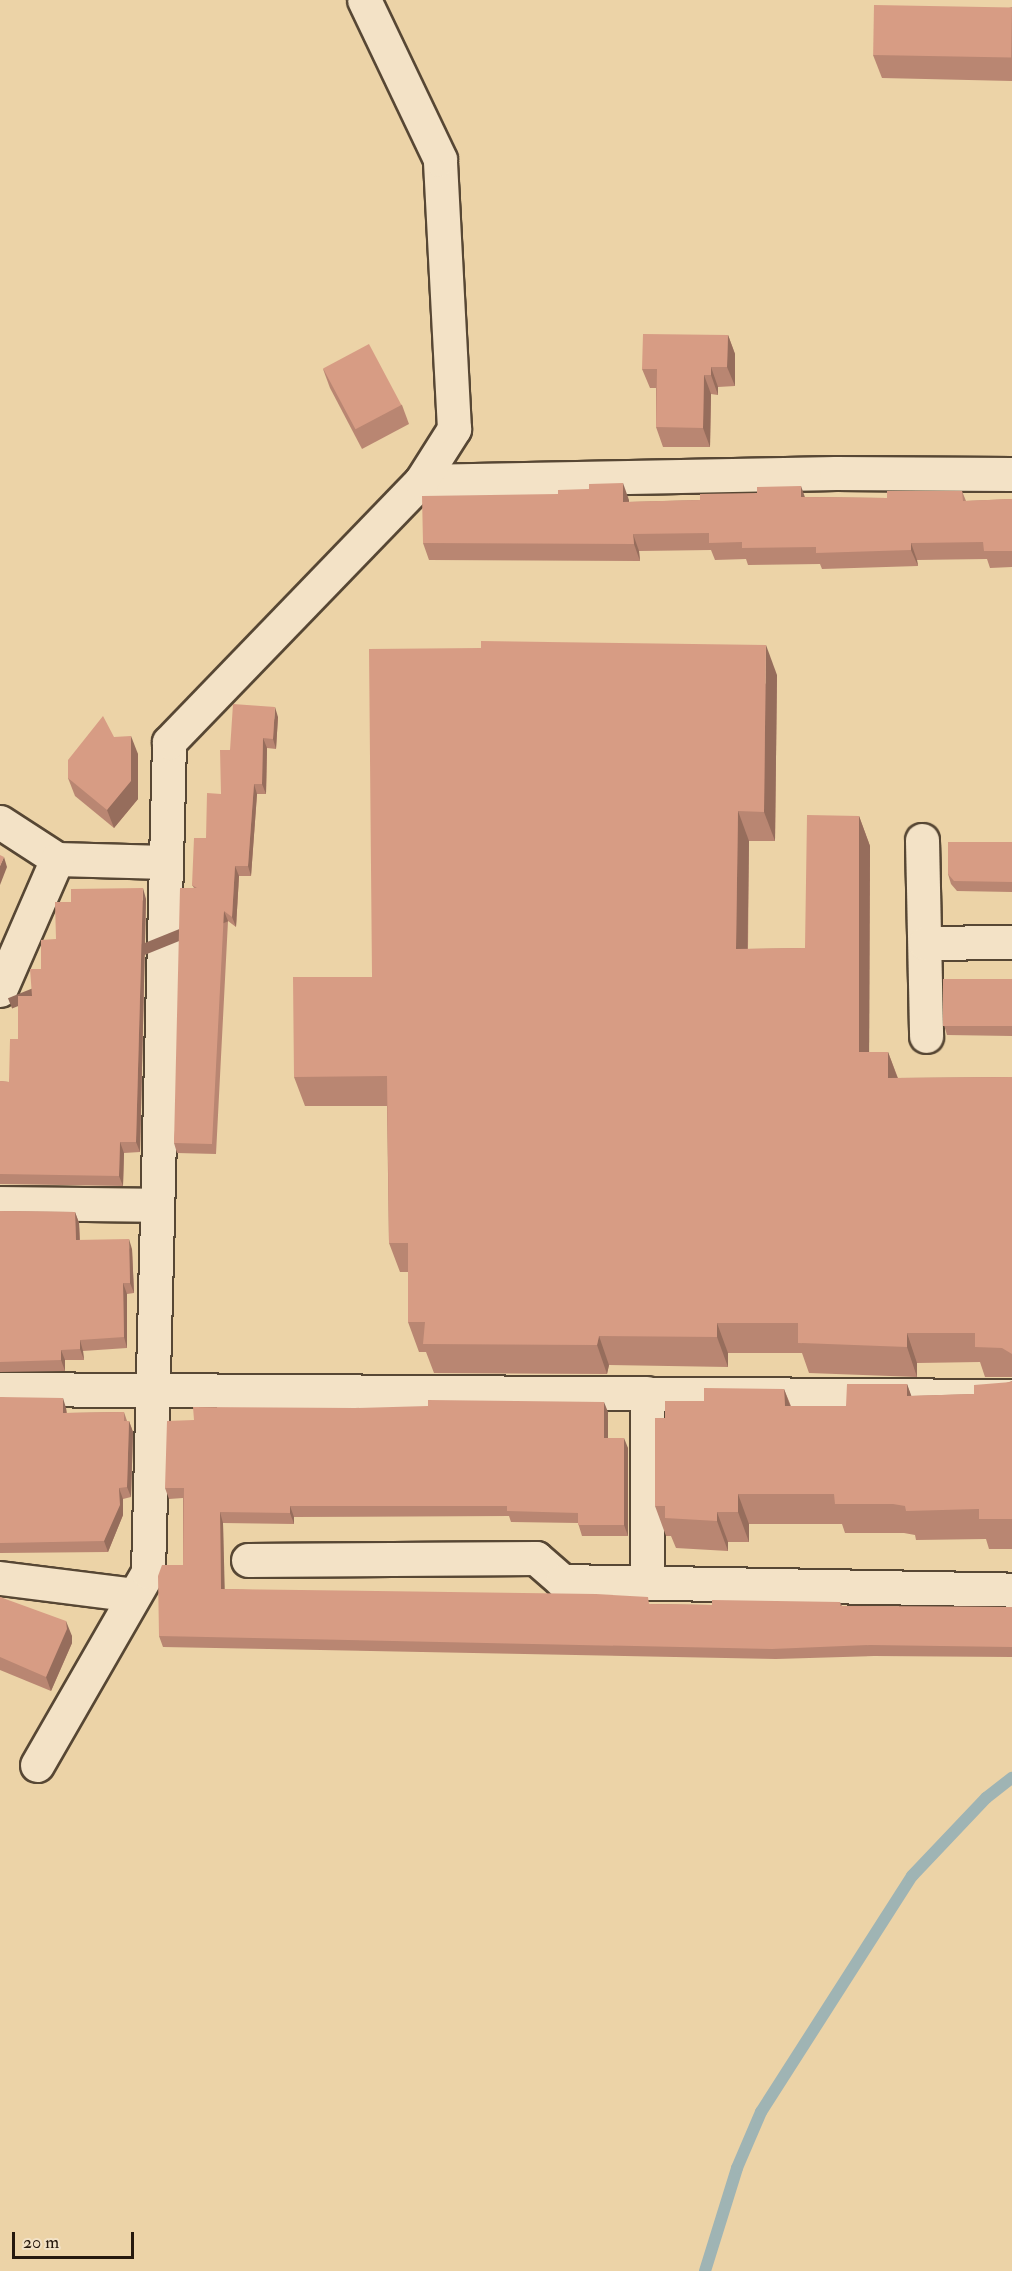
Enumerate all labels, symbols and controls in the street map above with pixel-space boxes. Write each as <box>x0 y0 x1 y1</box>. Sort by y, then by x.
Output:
scale bar <box>15 2220 136 2258</box>
text: 20 m <box>23 2231 59 2254</box>

